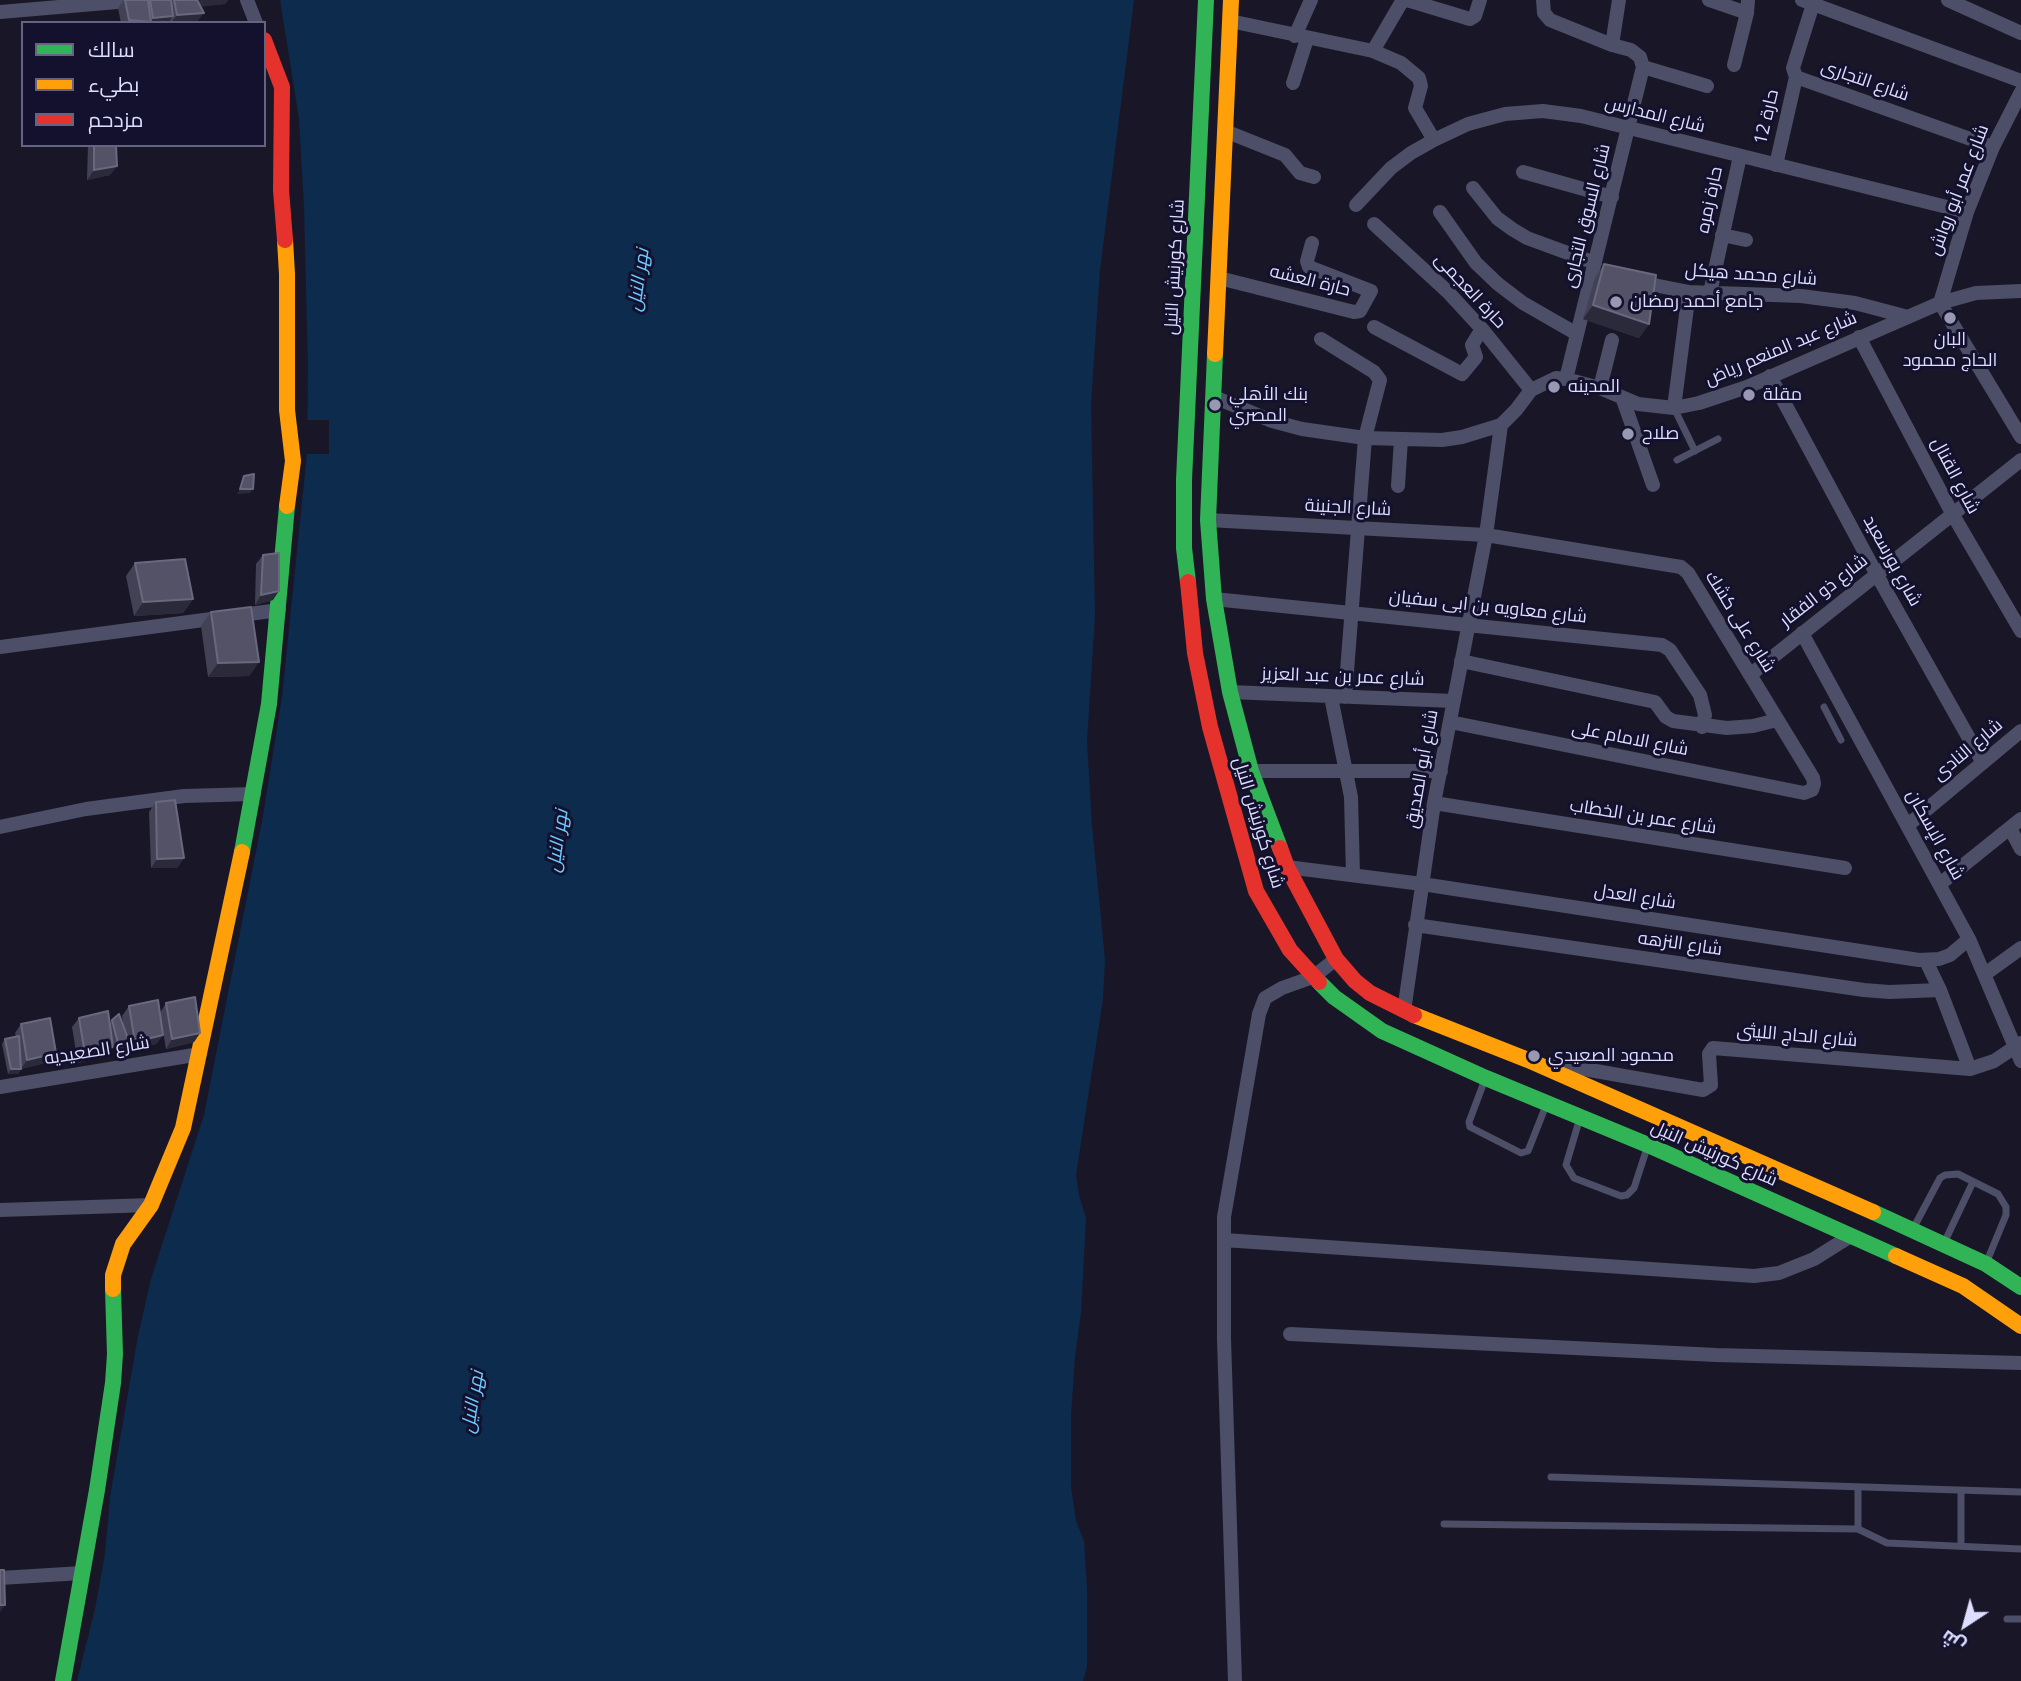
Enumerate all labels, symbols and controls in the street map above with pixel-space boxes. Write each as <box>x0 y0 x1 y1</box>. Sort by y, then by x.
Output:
legend <box>21 21 266 147</box>
text: سالك <box>88 35 135 63</box>
street label: شارع التجارى <box>1818 56 1912 106</box>
text: بطيء <box>88 70 139 98</box>
street label: حارة 12 <box>1750 87 1784 147</box>
street label: شارع المدارس <box>1603 92 1707 138</box>
text: مزدحم <box>88 105 143 133</box>
street label: شارع عمر أبو رواش <box>1924 122 1994 258</box>
street label: شارع السوق التجارى <box>1559 142 1615 290</box>
street label: حارة زمره <box>1692 165 1728 235</box>
street label: شارع كورنيش النيل <box>1161 198 1189 336</box>
water label: نهر النيل <box>623 247 655 313</box>
street label: حارة العجمى <box>1430 249 1510 333</box>
street label: شارع محمد هيكل <box>1684 260 1818 290</box>
street label: حارة العشه <box>1267 261 1353 301</box>
place label: جامع أحمد رمضان <box>1630 291 1763 313</box>
marker: جامع أحمد رمضان <box>1608 294 1624 310</box>
street label: شارع عبد المنعم رياض <box>1702 307 1860 391</box>
marker: البان الحاج محمود <box>1942 310 1958 326</box>
place label: البان الحاج محمود <box>1903 329 1997 372</box>
place label: المدينه <box>1568 376 1620 398</box>
marker: المدينه <box>1546 379 1562 395</box>
place label: بنك الأهلي المصري <box>1229 384 1308 426</box>
place label: مقلة <box>1763 384 1802 406</box>
marker: مقلة <box>1741 387 1757 403</box>
marker: بنك الأهلي المصري <box>1207 397 1223 413</box>
place label: صلاح <box>1642 423 1679 445</box>
marker: صلاح <box>1620 426 1636 442</box>
street label: شارع القنال <box>1926 434 1984 518</box>
street label: شارع الجنينة <box>1304 495 1392 521</box>
street label: شارع بورسعيد <box>1858 512 1926 610</box>
street label: شارع ذو الفقار <box>1776 550 1872 632</box>
street label: شارع على كشك <box>1700 567 1780 677</box>
street label: شارع معاويه بن ابى سفيان <box>1388 586 1588 628</box>
street label: شارع عمر بن عبد العزيز <box>1261 663 1425 691</box>
street label: شارع أبو الصديق <box>1401 708 1443 830</box>
street label: شارع النادى <box>1929 714 2007 786</box>
street label: شارع الامام على <box>1570 717 1690 761</box>
street label: شارع كورنيش النيل <box>1228 755 1288 891</box>
street label: شارع الإسكان <box>1901 786 1969 884</box>
street label: شارع عمر بن الخطاب <box>1568 795 1718 839</box>
water label: نهر النيل <box>542 808 574 874</box>
street label: شارع العدل <box>1593 880 1677 914</box>
street label: شارع النزهه <box>1637 927 1723 961</box>
street label: شارع الحاج الليثى <box>1736 1020 1858 1052</box>
street label: شارع الصعيديه <box>43 1032 151 1070</box>
place label: محمود الصعيدي <box>1548 1045 1674 1067</box>
marker: محمود الصعيدي <box>1526 1048 1542 1064</box>
street label: شارع كورنيش النيل <box>1647 1116 1781 1192</box>
water label: نهر النيل <box>457 1369 489 1435</box>
north arrow <box>1930 1590 2000 1660</box>
text: ش <box>1935 1624 1970 1660</box>

